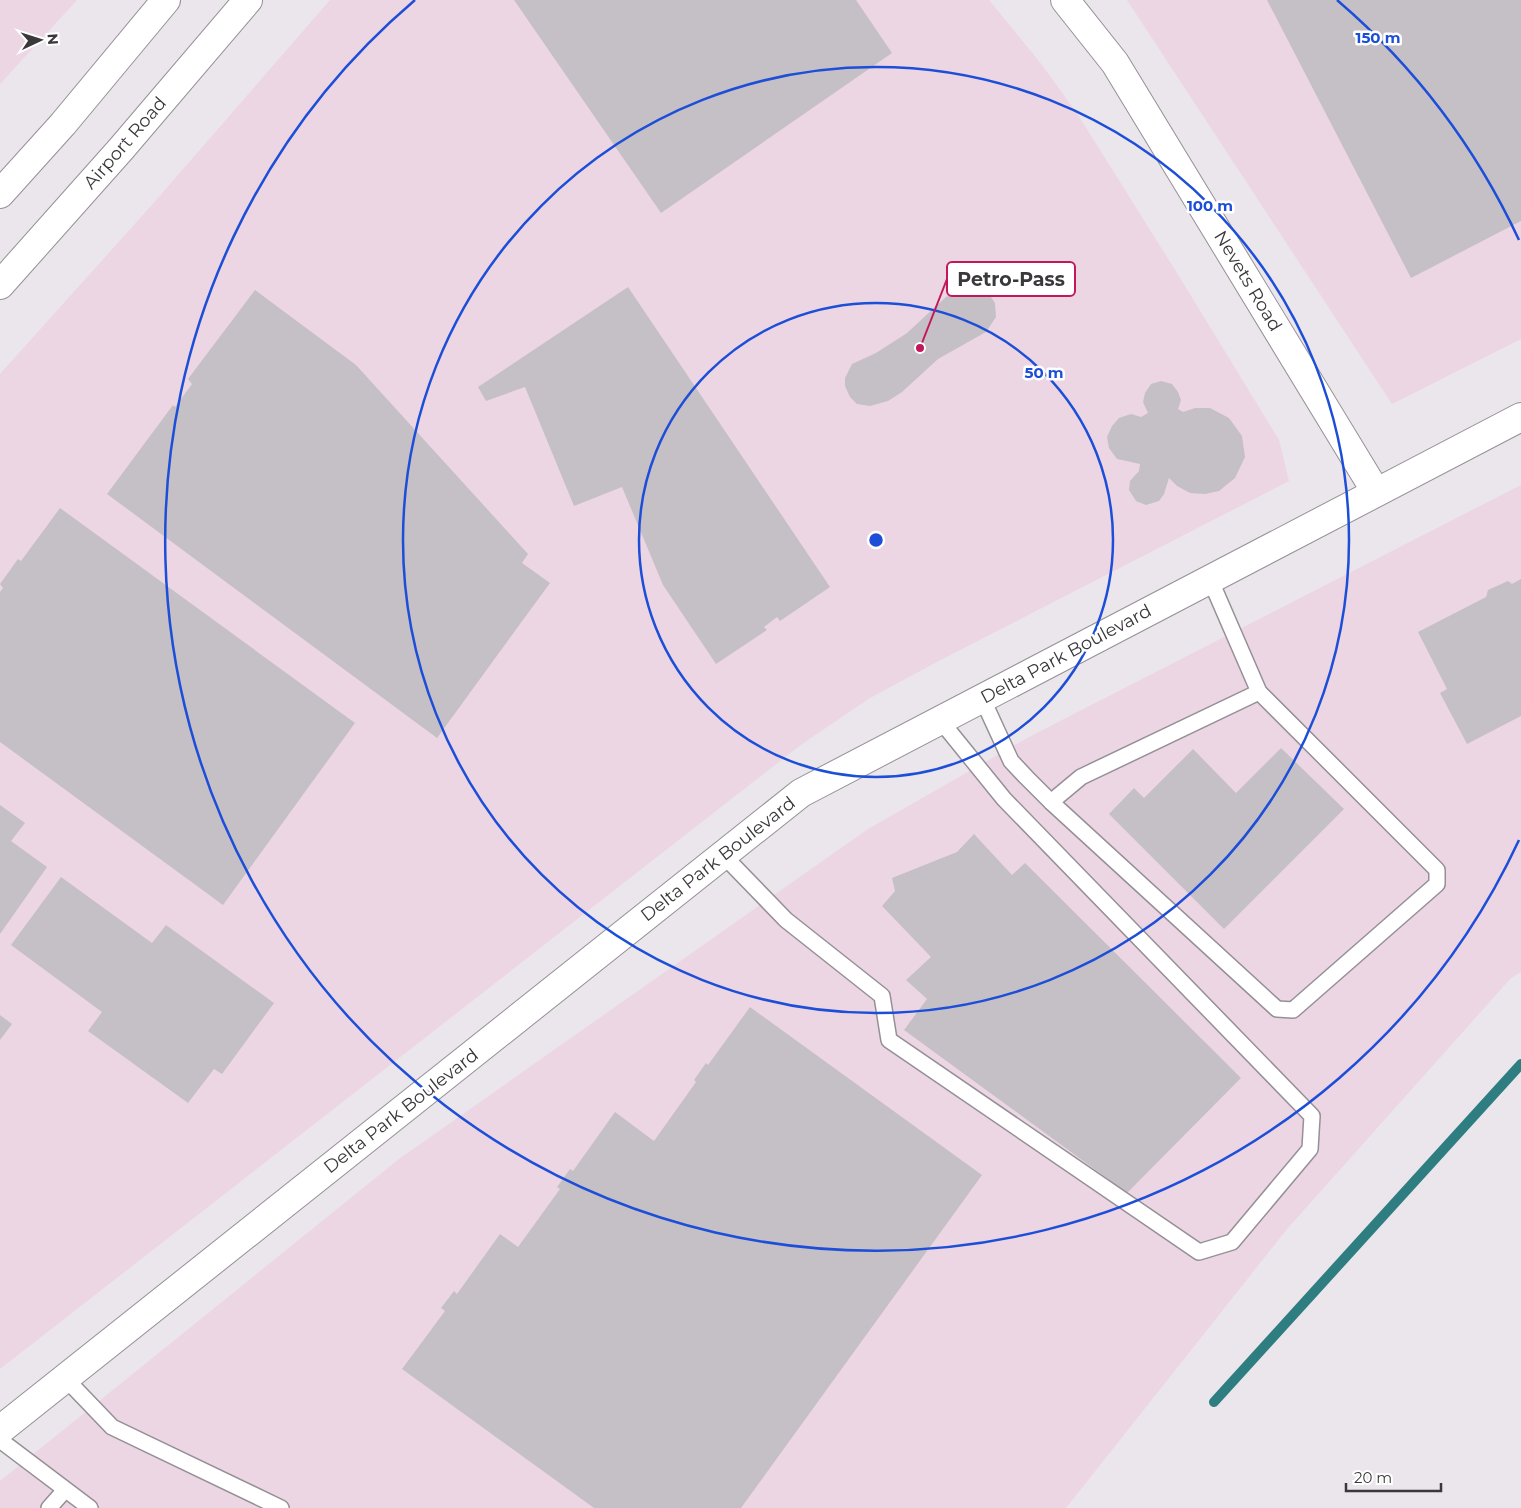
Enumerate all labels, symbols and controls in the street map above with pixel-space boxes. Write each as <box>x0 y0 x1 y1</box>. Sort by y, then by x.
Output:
north arrow <box>15 15 65 65</box>
text: 150 m <box>1356 28 1400 47</box>
text: N <box>44 33 62 45</box>
street label: Airport Road <box>79 92 171 194</box>
text: 100 m <box>1187 196 1233 215</box>
street label: Nevets Road <box>1209 227 1287 335</box>
callout: Petro-Pass <box>947 262 1075 296</box>
text: Petro-Pass <box>957 268 1065 291</box>
text: 50 m <box>1024 363 1064 382</box>
centre of rings <box>867 531 885 549</box>
street label: Delta Park Boulevard <box>977 600 1155 708</box>
street label: Delta Park Boulevard <box>636 792 800 926</box>
street label: Delta Park Boulevard <box>319 1044 483 1178</box>
scale bar <box>1346 1460 1441 1492</box>
text: 20 m <box>1354 1468 1392 1487</box>

